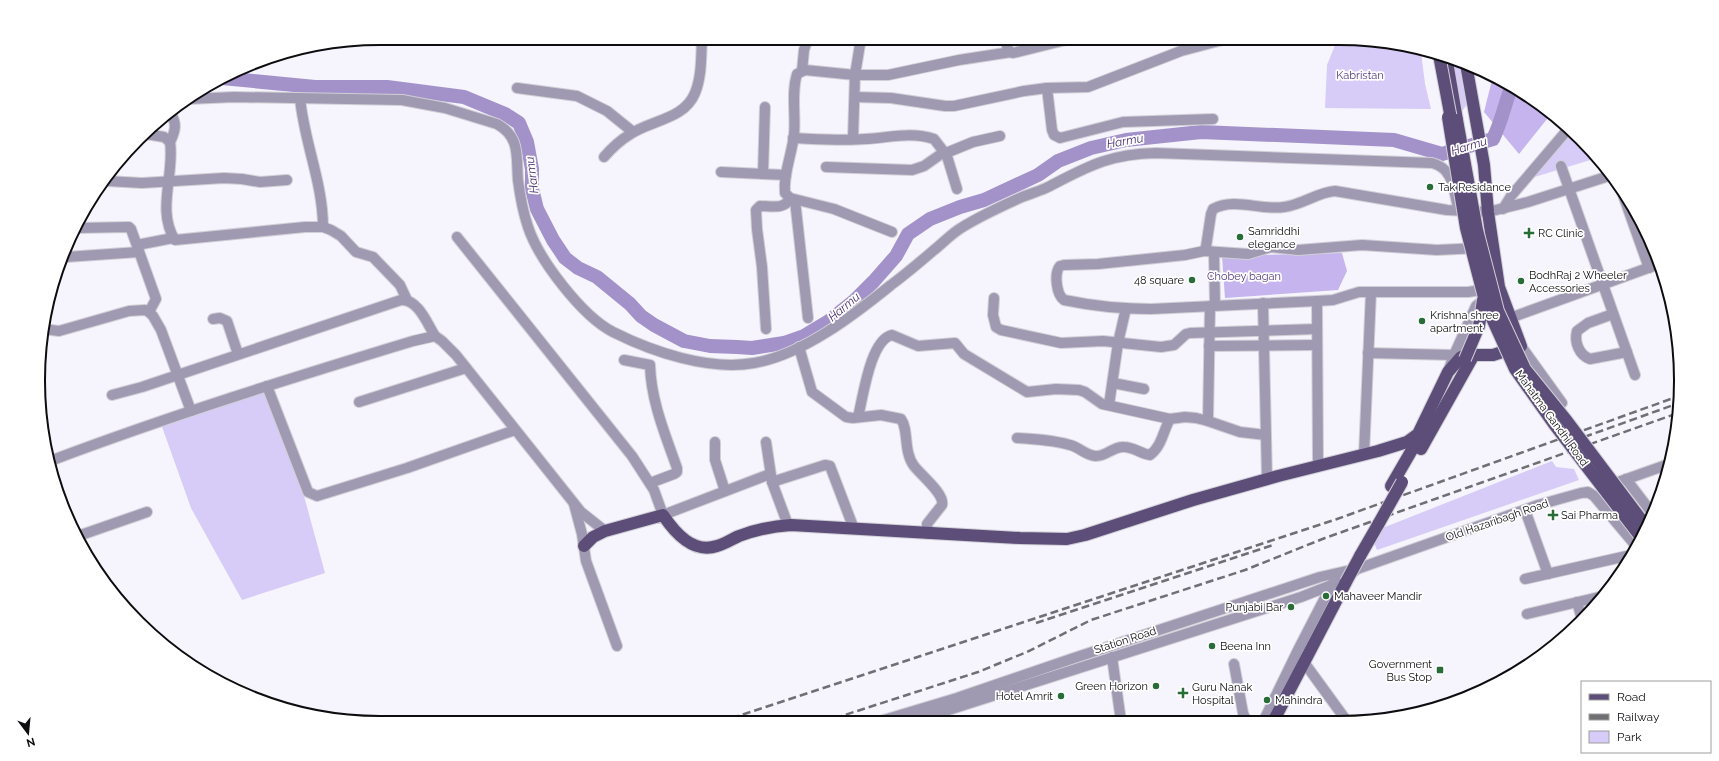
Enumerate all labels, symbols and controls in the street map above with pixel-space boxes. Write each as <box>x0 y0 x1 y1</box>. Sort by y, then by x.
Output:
park label: Kabristan <box>1336 69 1384 82</box>
water label: Harmu <box>1106 131 1145 151</box>
water label: Harmu <box>1449 134 1489 158</box>
water label: Harmu <box>523 156 541 194</box>
place label: Tak Residance <box>1438 181 1512 194</box>
marker: Tak Residance <box>1425 182 1435 192</box>
place label: Samriddhi elegance <box>1248 225 1300 251</box>
marker: RC Clinic <box>1523 227 1535 239</box>
place label: RC Clinic <box>1538 227 1583 240</box>
marker: Samriddhi elegance <box>1235 232 1245 242</box>
place label: BodhRaj 2 Wheeler Accessories <box>1529 269 1627 295</box>
park label: Chobey bagan <box>1207 270 1281 283</box>
place label: 48 square <box>1134 274 1185 287</box>
marker: 48 square <box>1187 275 1197 285</box>
marker: BodhRaj 2 Wheeler Accessories <box>1516 276 1526 286</box>
water label: Harmu <box>825 290 863 324</box>
place label: Krishna shree apartment <box>1430 309 1499 335</box>
marker: Krishna shree apartment <box>1417 316 1427 326</box>
street label: Mahatma Gandhi Road <box>1512 368 1591 469</box>
street label: Old Hazaribagh Road <box>1444 497 1550 544</box>
place label: Sai Pharma <box>1561 509 1618 522</box>
marker: Sai Pharma <box>1548 510 1558 520</box>
place label: Mahaveer Mandir <box>1334 590 1422 603</box>
marker: Mahaveer Mandir <box>1321 591 1331 601</box>
place label: Punjabi Bar <box>1226 601 1283 614</box>
marker: Punjabi Bar <box>1286 602 1296 612</box>
street label: Station Road <box>1092 624 1158 657</box>
place label: Beena Inn <box>1220 640 1271 653</box>
marker: Beena Inn <box>1207 641 1217 651</box>
place label: Government Bus Stop <box>1369 658 1432 684</box>
marker: Government Bus Stop <box>1435 665 1445 675</box>
place label: Green Horizon <box>1075 680 1148 693</box>
marker: Green Horizon <box>1151 681 1161 691</box>
place label: Guru Nanak Hospital <box>1192 681 1252 707</box>
legend <box>1581 681 1711 753</box>
marker: Guru Nanak Hospital <box>1177 687 1189 699</box>
place label: Hotel Amrit <box>996 690 1053 703</box>
text: Road <box>1617 690 1646 704</box>
marker: Hotel Amrit <box>1056 691 1066 701</box>
place label: Mahindra <box>1275 694 1323 707</box>
marker: Mahindra <box>1262 695 1272 705</box>
text: Railway <box>1617 710 1660 724</box>
north arrow <box>8 713 48 753</box>
text: Park <box>1617 730 1642 744</box>
text: N <box>25 735 36 750</box>

